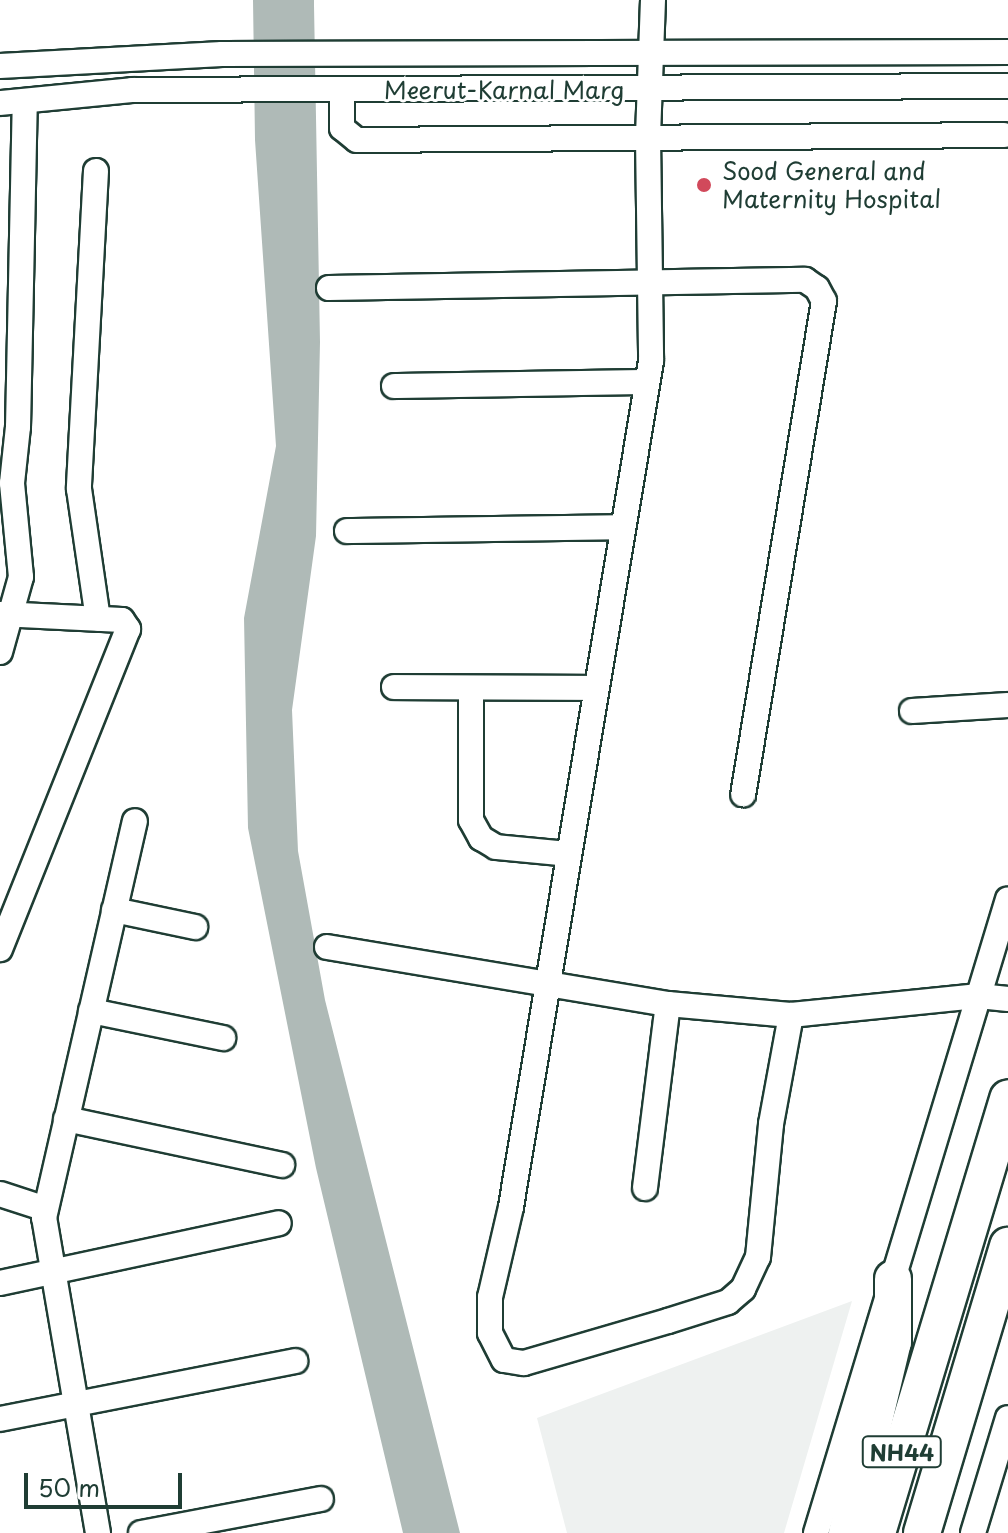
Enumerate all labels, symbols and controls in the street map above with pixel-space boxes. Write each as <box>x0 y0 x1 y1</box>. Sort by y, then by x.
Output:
street label: Meerut-Karnal Marg <box>384 76 624 104</box>
place label: Sood General and Maternity Hospital <box>722 157 942 213</box>
marker: Sood General and Maternity Hospital <box>693 174 715 196</box>
road number: NH44 <box>860 1434 944 1470</box>
scale bar <box>28 1457 186 1507</box>
text: 50 m <box>38 1469 100 1505</box>

